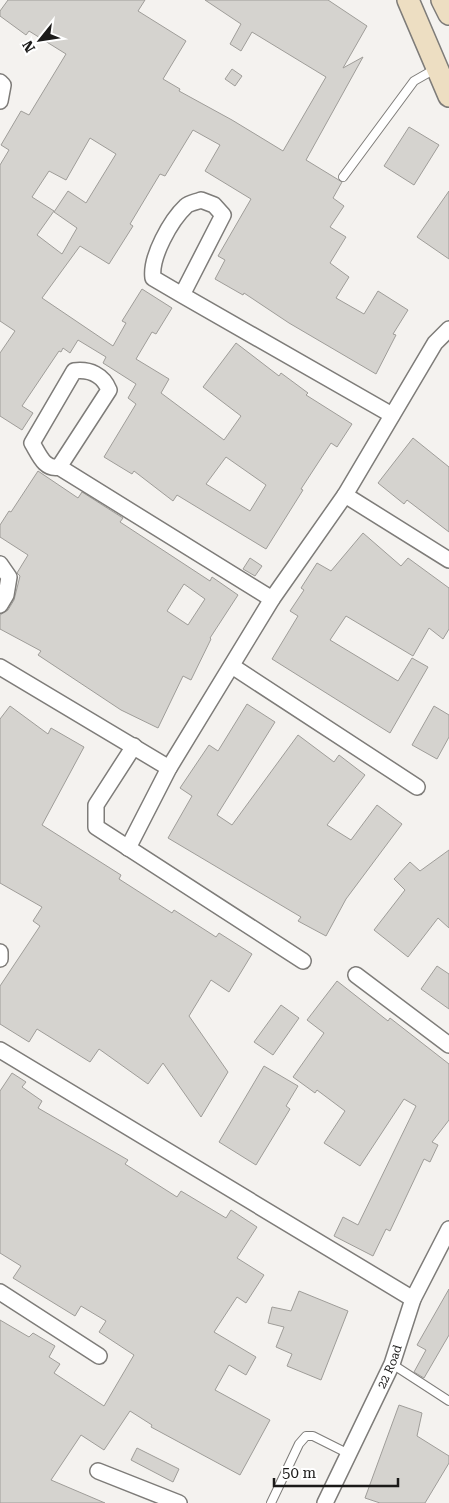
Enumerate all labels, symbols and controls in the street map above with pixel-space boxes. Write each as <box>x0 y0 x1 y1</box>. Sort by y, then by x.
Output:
north arrow <box>15 15 65 65</box>
text: N <box>19 38 38 55</box>
street label: 22 Road <box>374 1343 405 1391</box>
scale bar <box>274 1456 398 1488</box>
text: 50 m <box>282 1464 317 1482</box>

